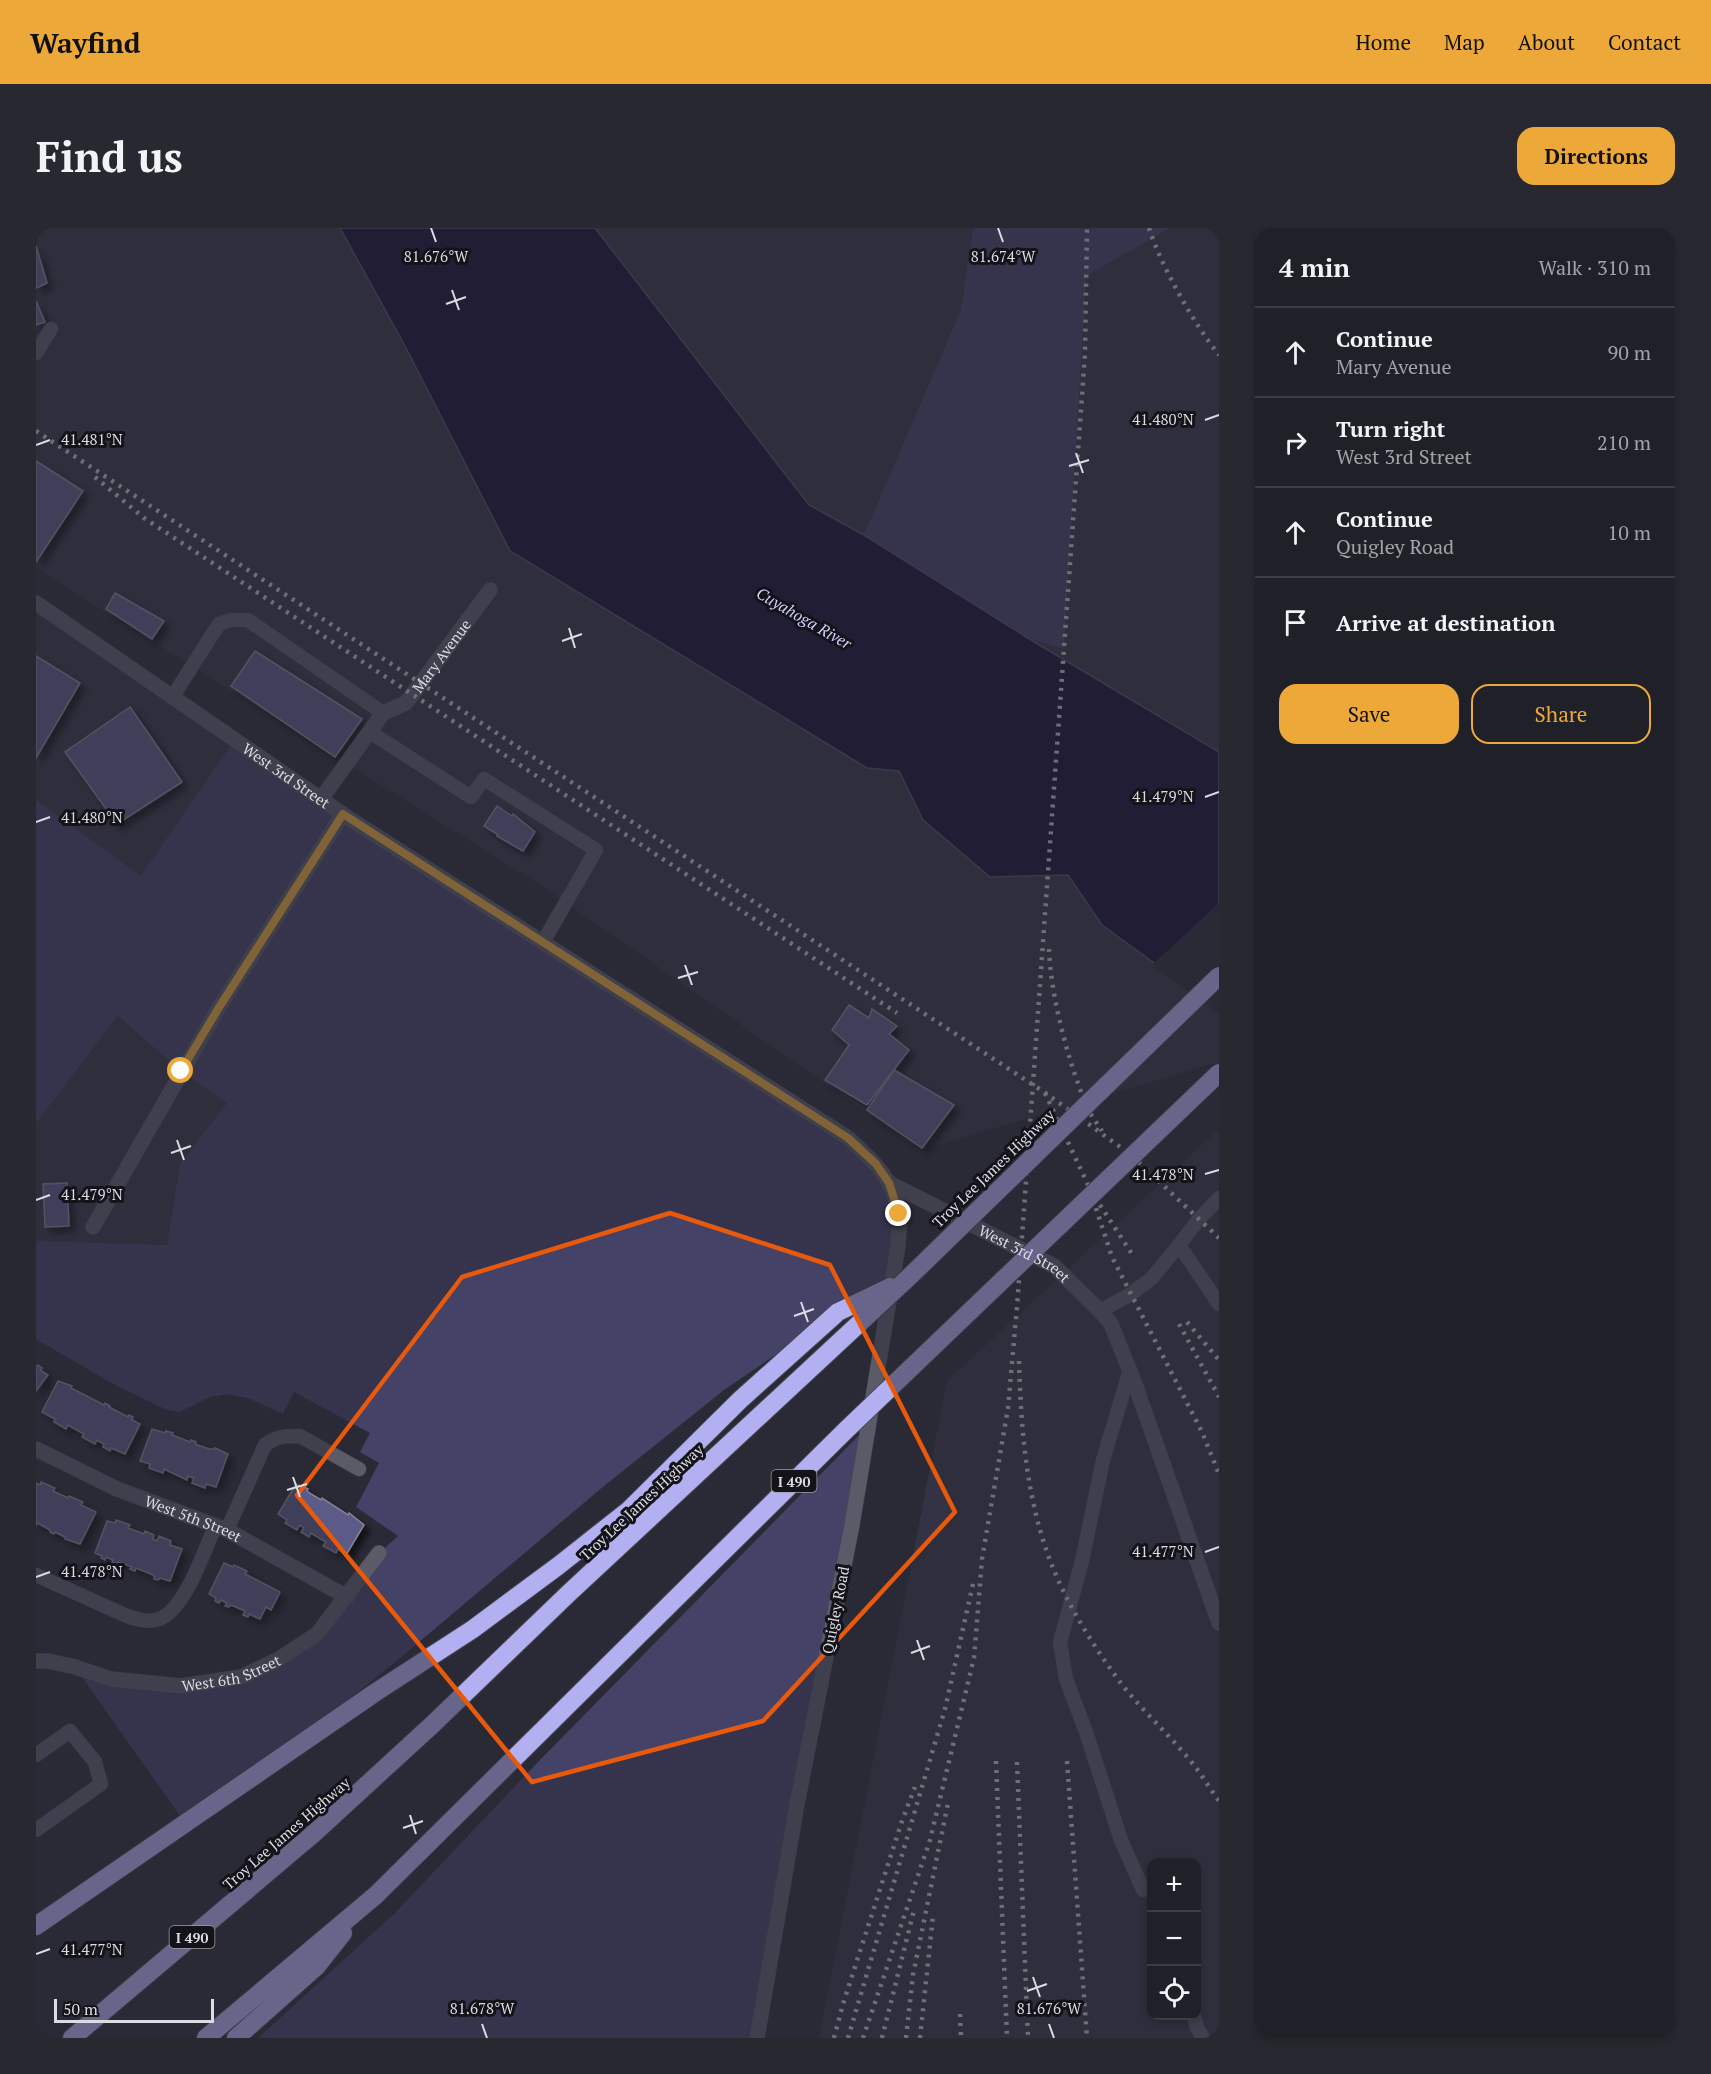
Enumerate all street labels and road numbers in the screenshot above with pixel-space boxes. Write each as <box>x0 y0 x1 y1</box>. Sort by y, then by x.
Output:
street label: Mary Avenue <box>407 615 475 696</box>
street label: West 3rd Street <box>239 738 335 813</box>
street label: Troy Lee James Highway <box>928 1104 1059 1232</box>
street label: West 3rd Street <box>976 1220 1075 1287</box>
street label: Troy Lee James Highway <box>575 1439 707 1565</box>
road number: I 490 <box>772 1470 816 1492</box>
street label: West 5th Street <box>142 1490 246 1546</box>
street label: Quigley Road <box>817 1565 853 1655</box>
street label: West 6th Street <box>180 1650 284 1696</box>
street label: Troy Lee James Highway <box>218 1772 354 1894</box>
road number: I 490 <box>170 1926 214 1948</box>

